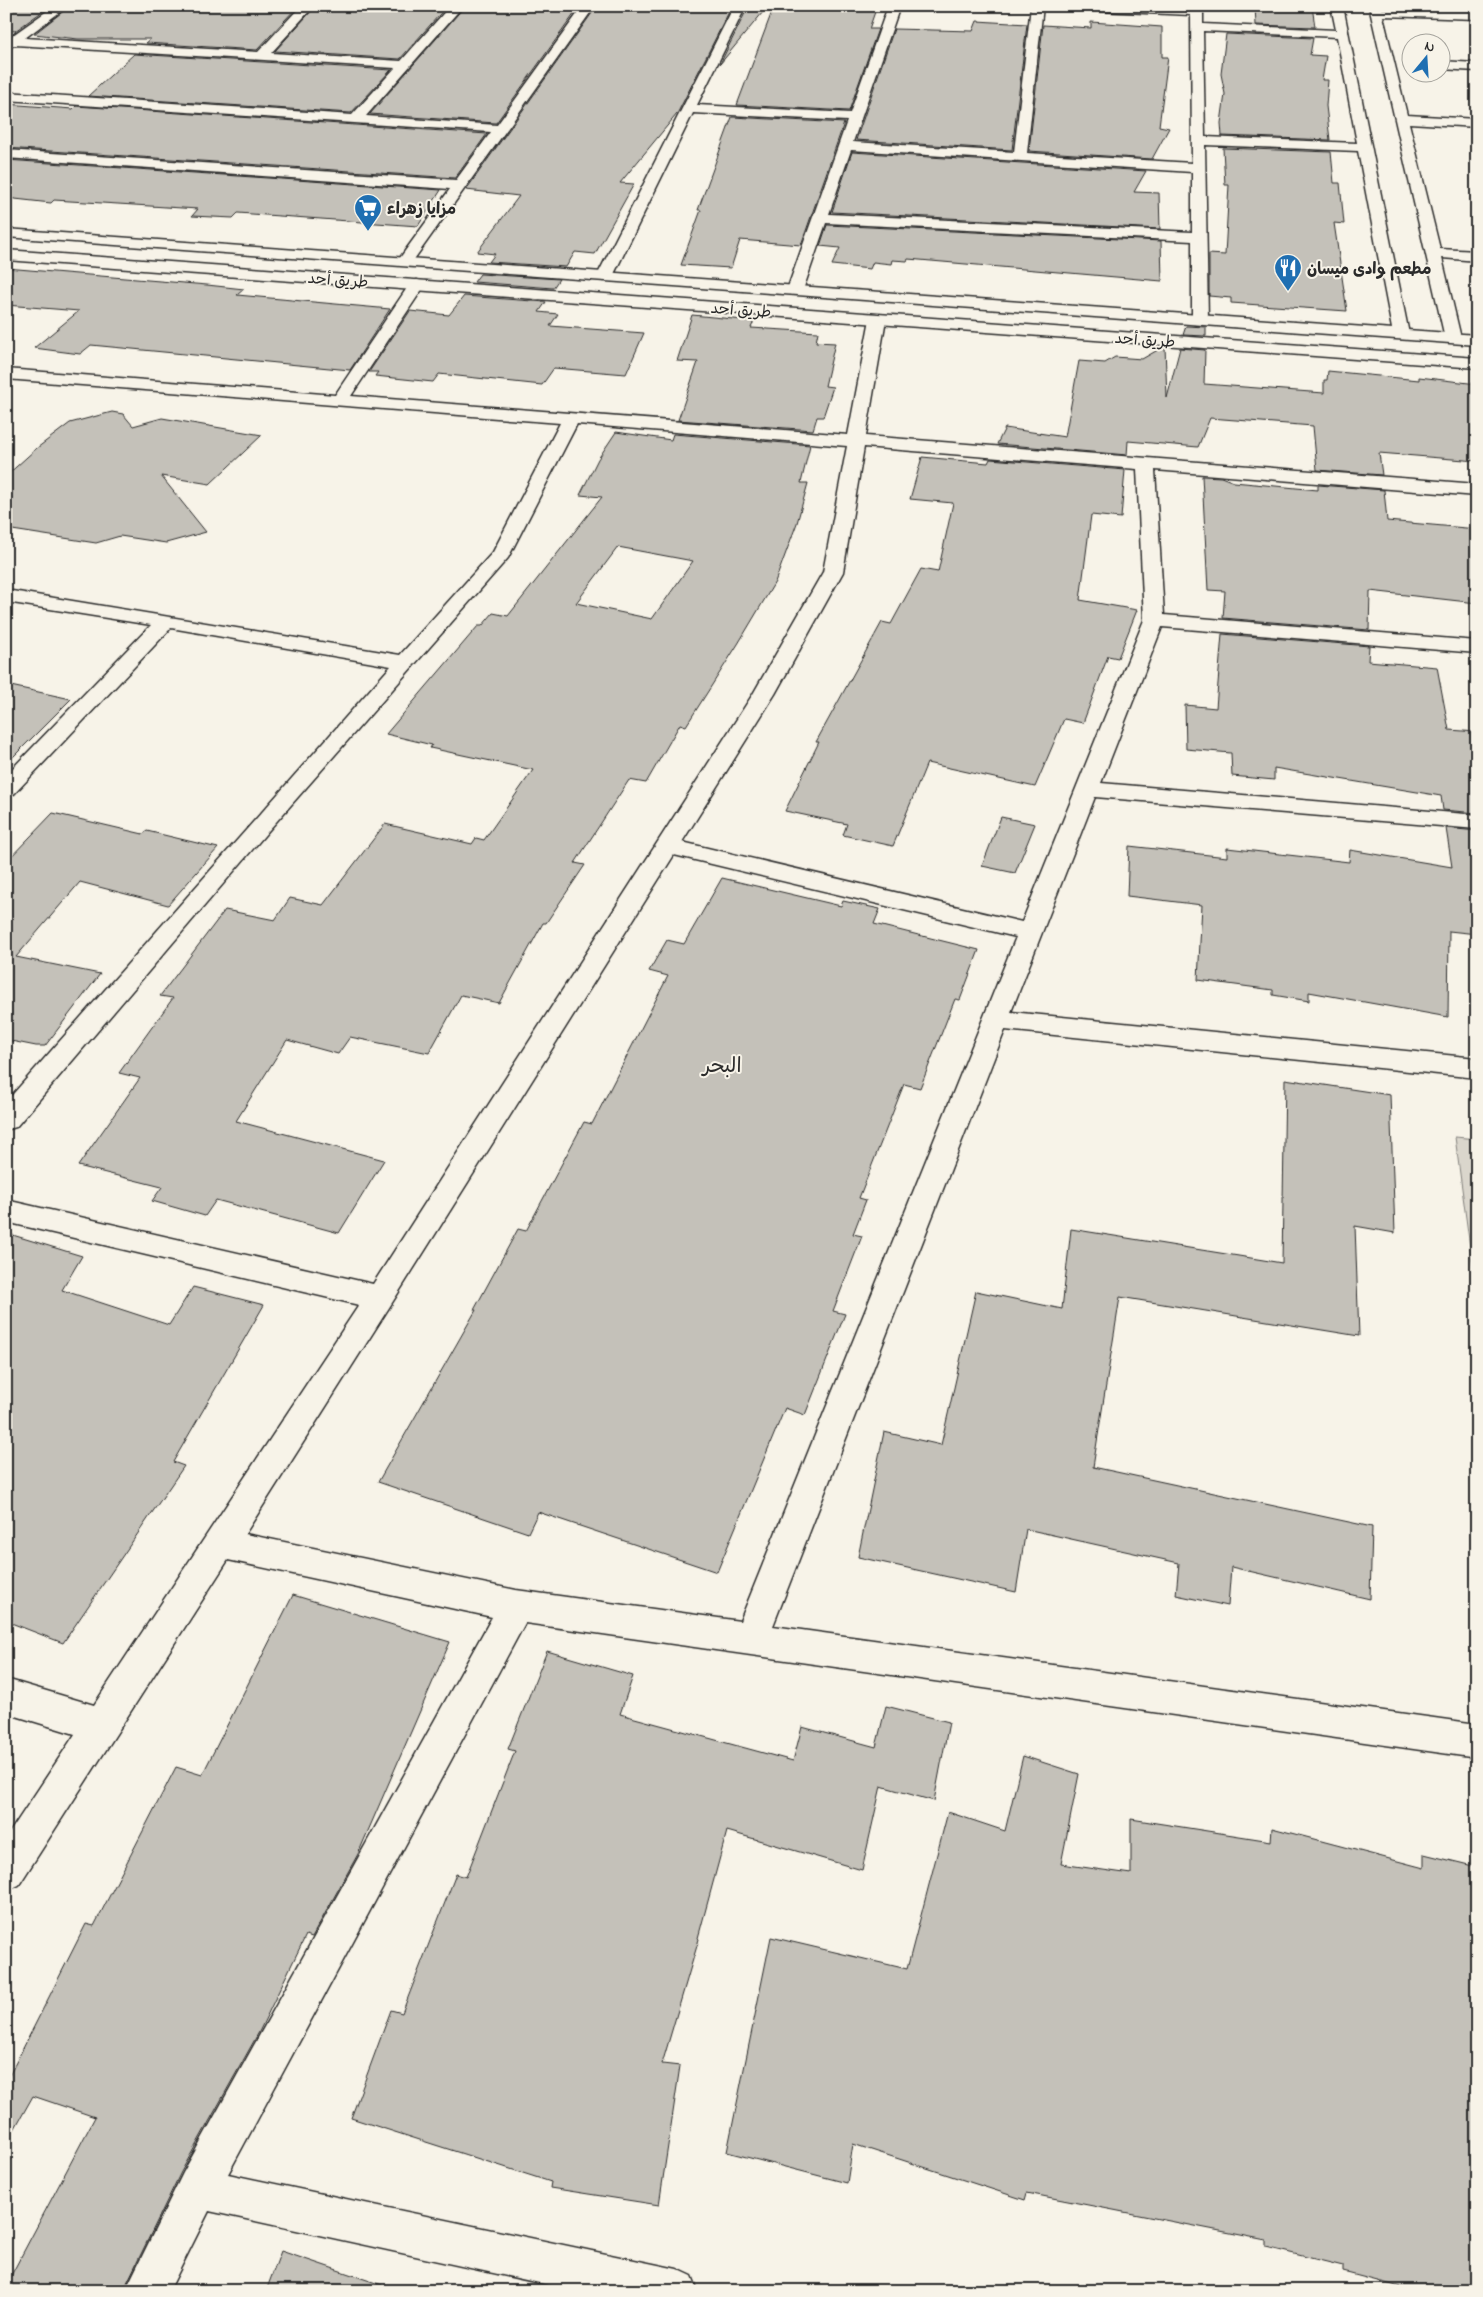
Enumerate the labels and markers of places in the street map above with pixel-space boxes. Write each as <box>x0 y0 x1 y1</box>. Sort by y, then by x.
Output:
supermarket icon: مزايا زهراء <box>353 193 383 232</box>
place label: مزايا زهراء <box>387 198 456 222</box>
restaurant icon: مطعم وادى ميسان <box>1273 253 1303 292</box>
place label: مطعم وادى ميسان <box>1307 258 1431 282</box>

